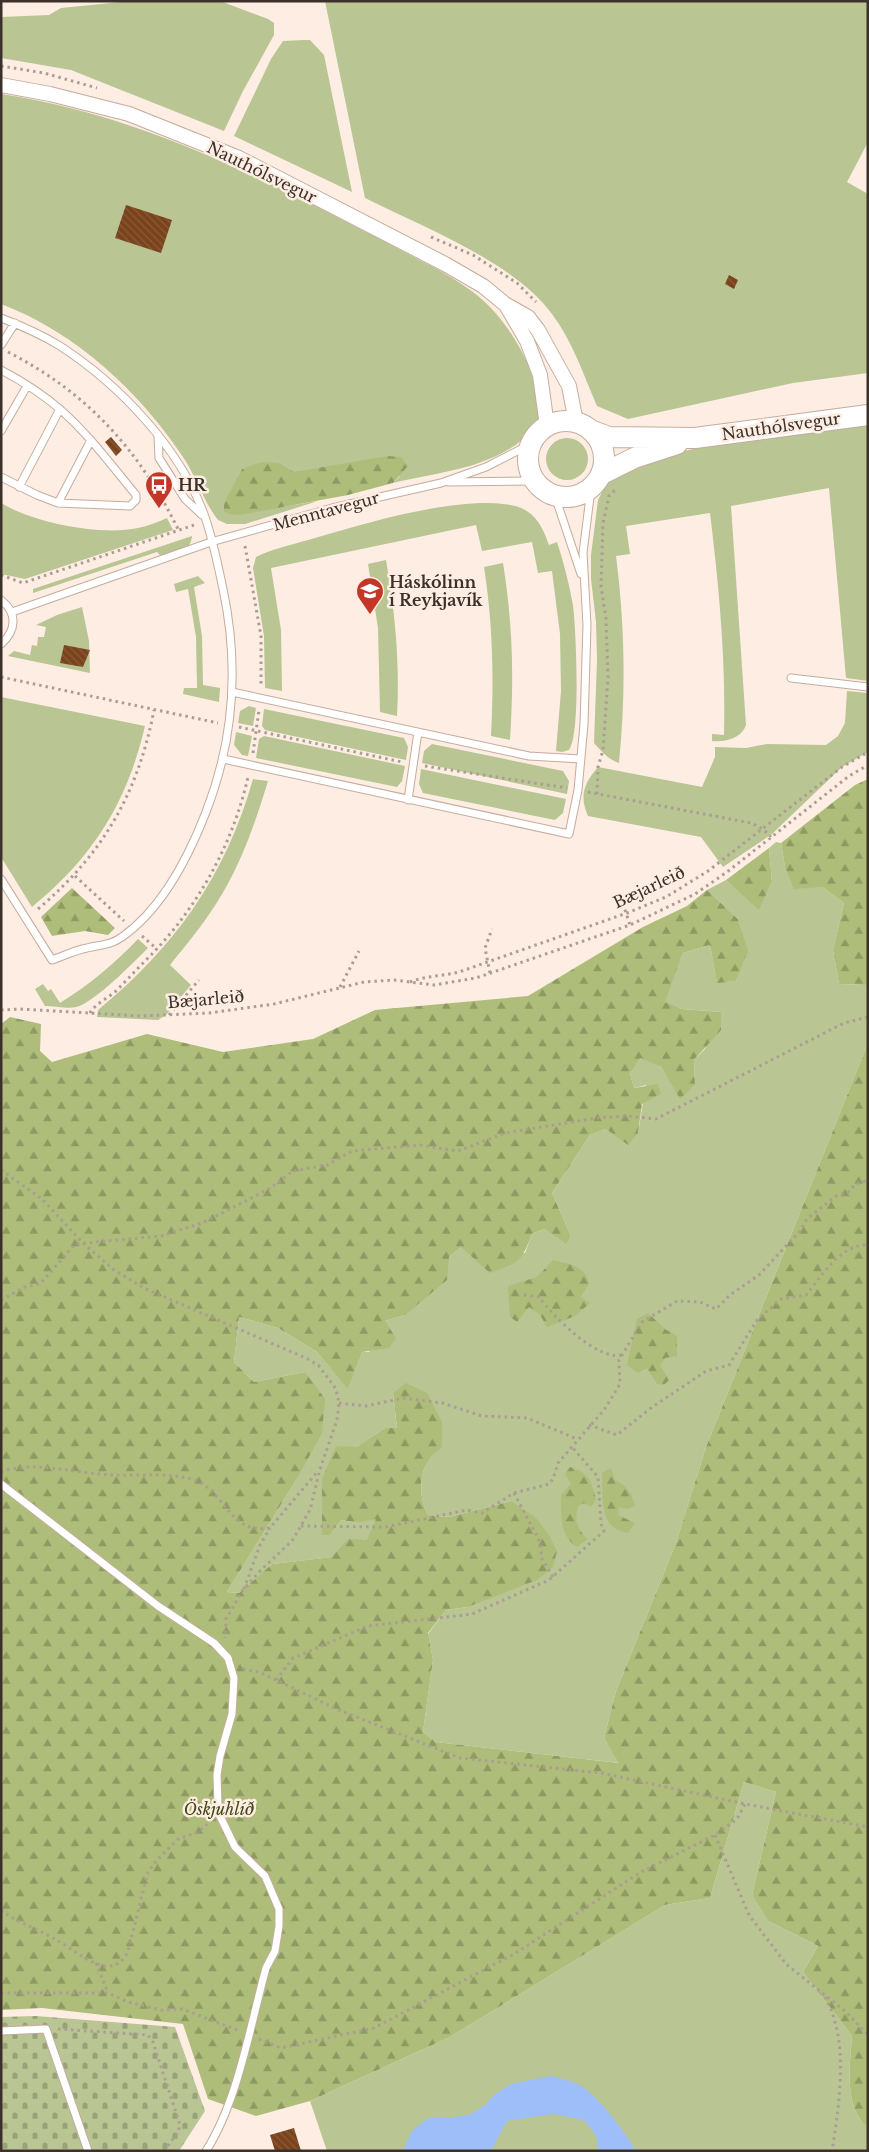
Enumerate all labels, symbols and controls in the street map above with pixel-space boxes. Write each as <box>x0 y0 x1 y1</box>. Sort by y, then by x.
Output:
street label: Nauthólsvegur <box>204 137 321 207</box>
street label: Nauthólsvegur <box>720 408 842 444</box>
bus stop icon: HR <box>144 470 174 509</box>
place label: HR <box>178 475 207 495</box>
street label: Menntavegur <box>271 487 382 535</box>
place label: Háskólinn í Reykjavík <box>389 572 483 610</box>
school or university icon: Háskólinn í Reykjavík <box>355 576 385 615</box>
street label: Bæjarleið <box>610 862 688 912</box>
street label: Bæjarleið <box>167 986 245 1012</box>
park label: Öskjuhlíð <box>184 1799 255 1819</box>

